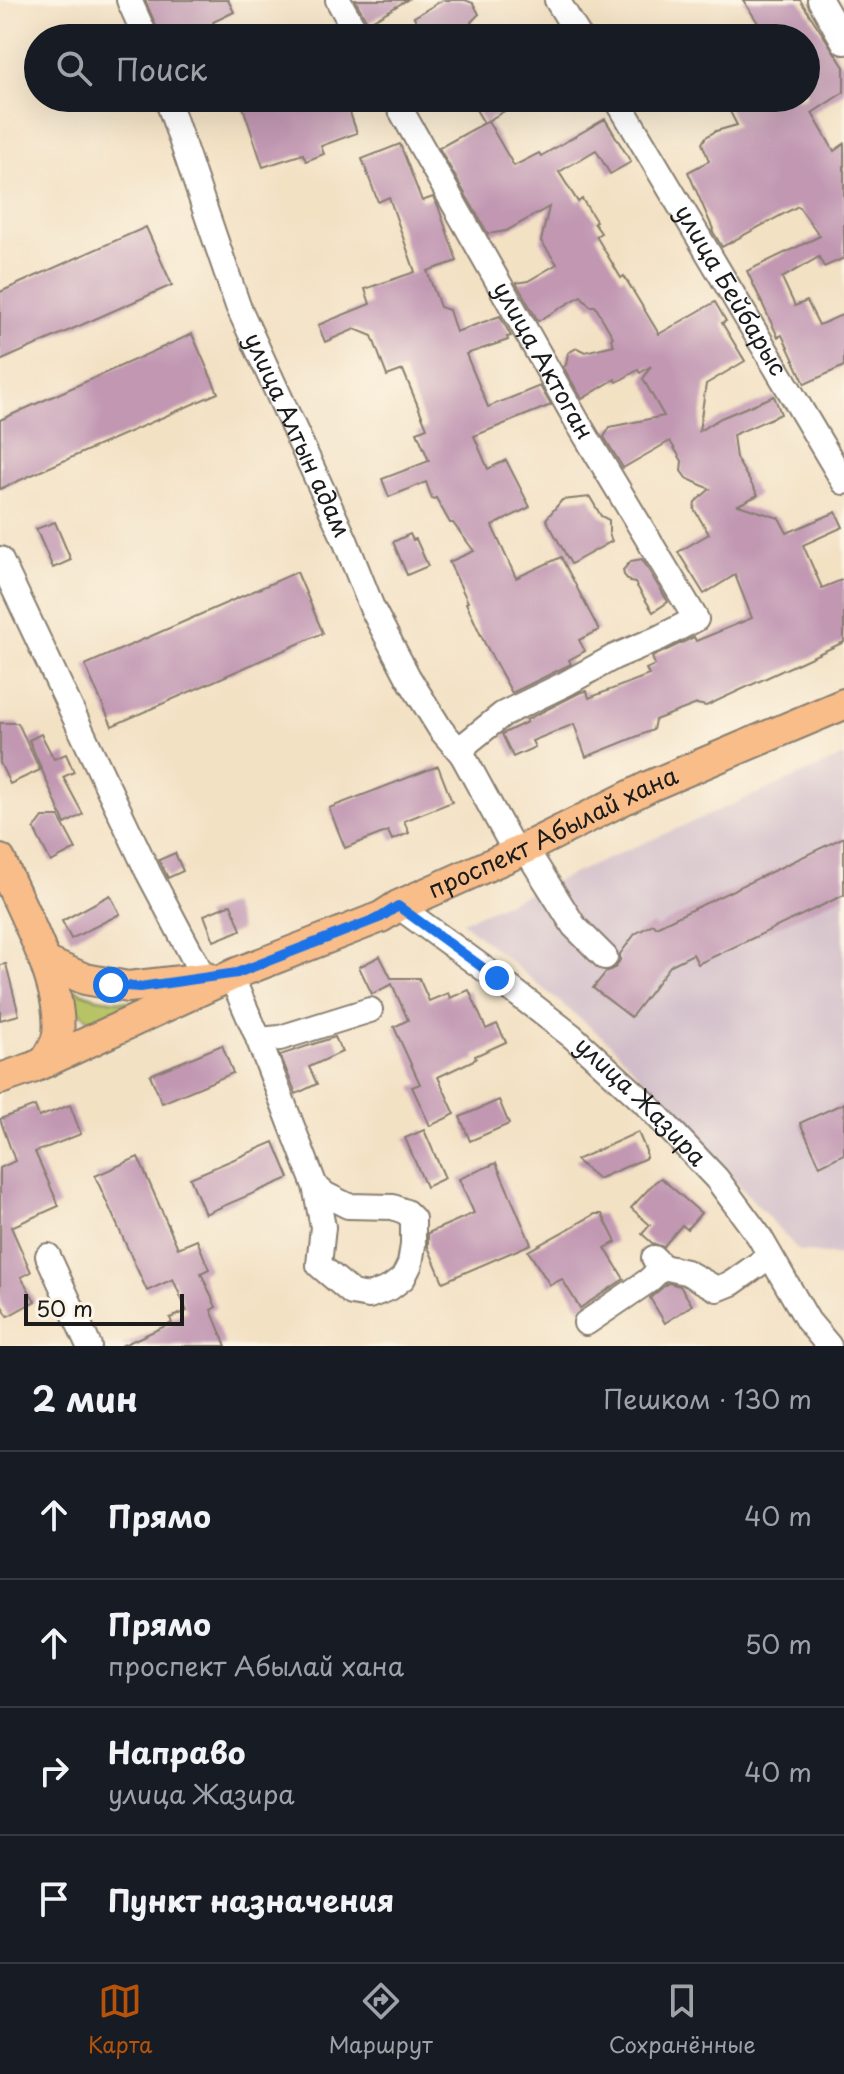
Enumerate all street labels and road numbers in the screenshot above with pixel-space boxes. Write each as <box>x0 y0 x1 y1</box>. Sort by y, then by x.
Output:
street label: улица Бейбарыс <box>667 197 797 382</box>
street label: улица Актоган <box>485 274 604 446</box>
street label: улица Алтын адам <box>236 326 362 543</box>
street label: проспект Абылай хана <box>421 756 683 906</box>
street label: улица Жазира <box>567 1027 716 1173</box>

